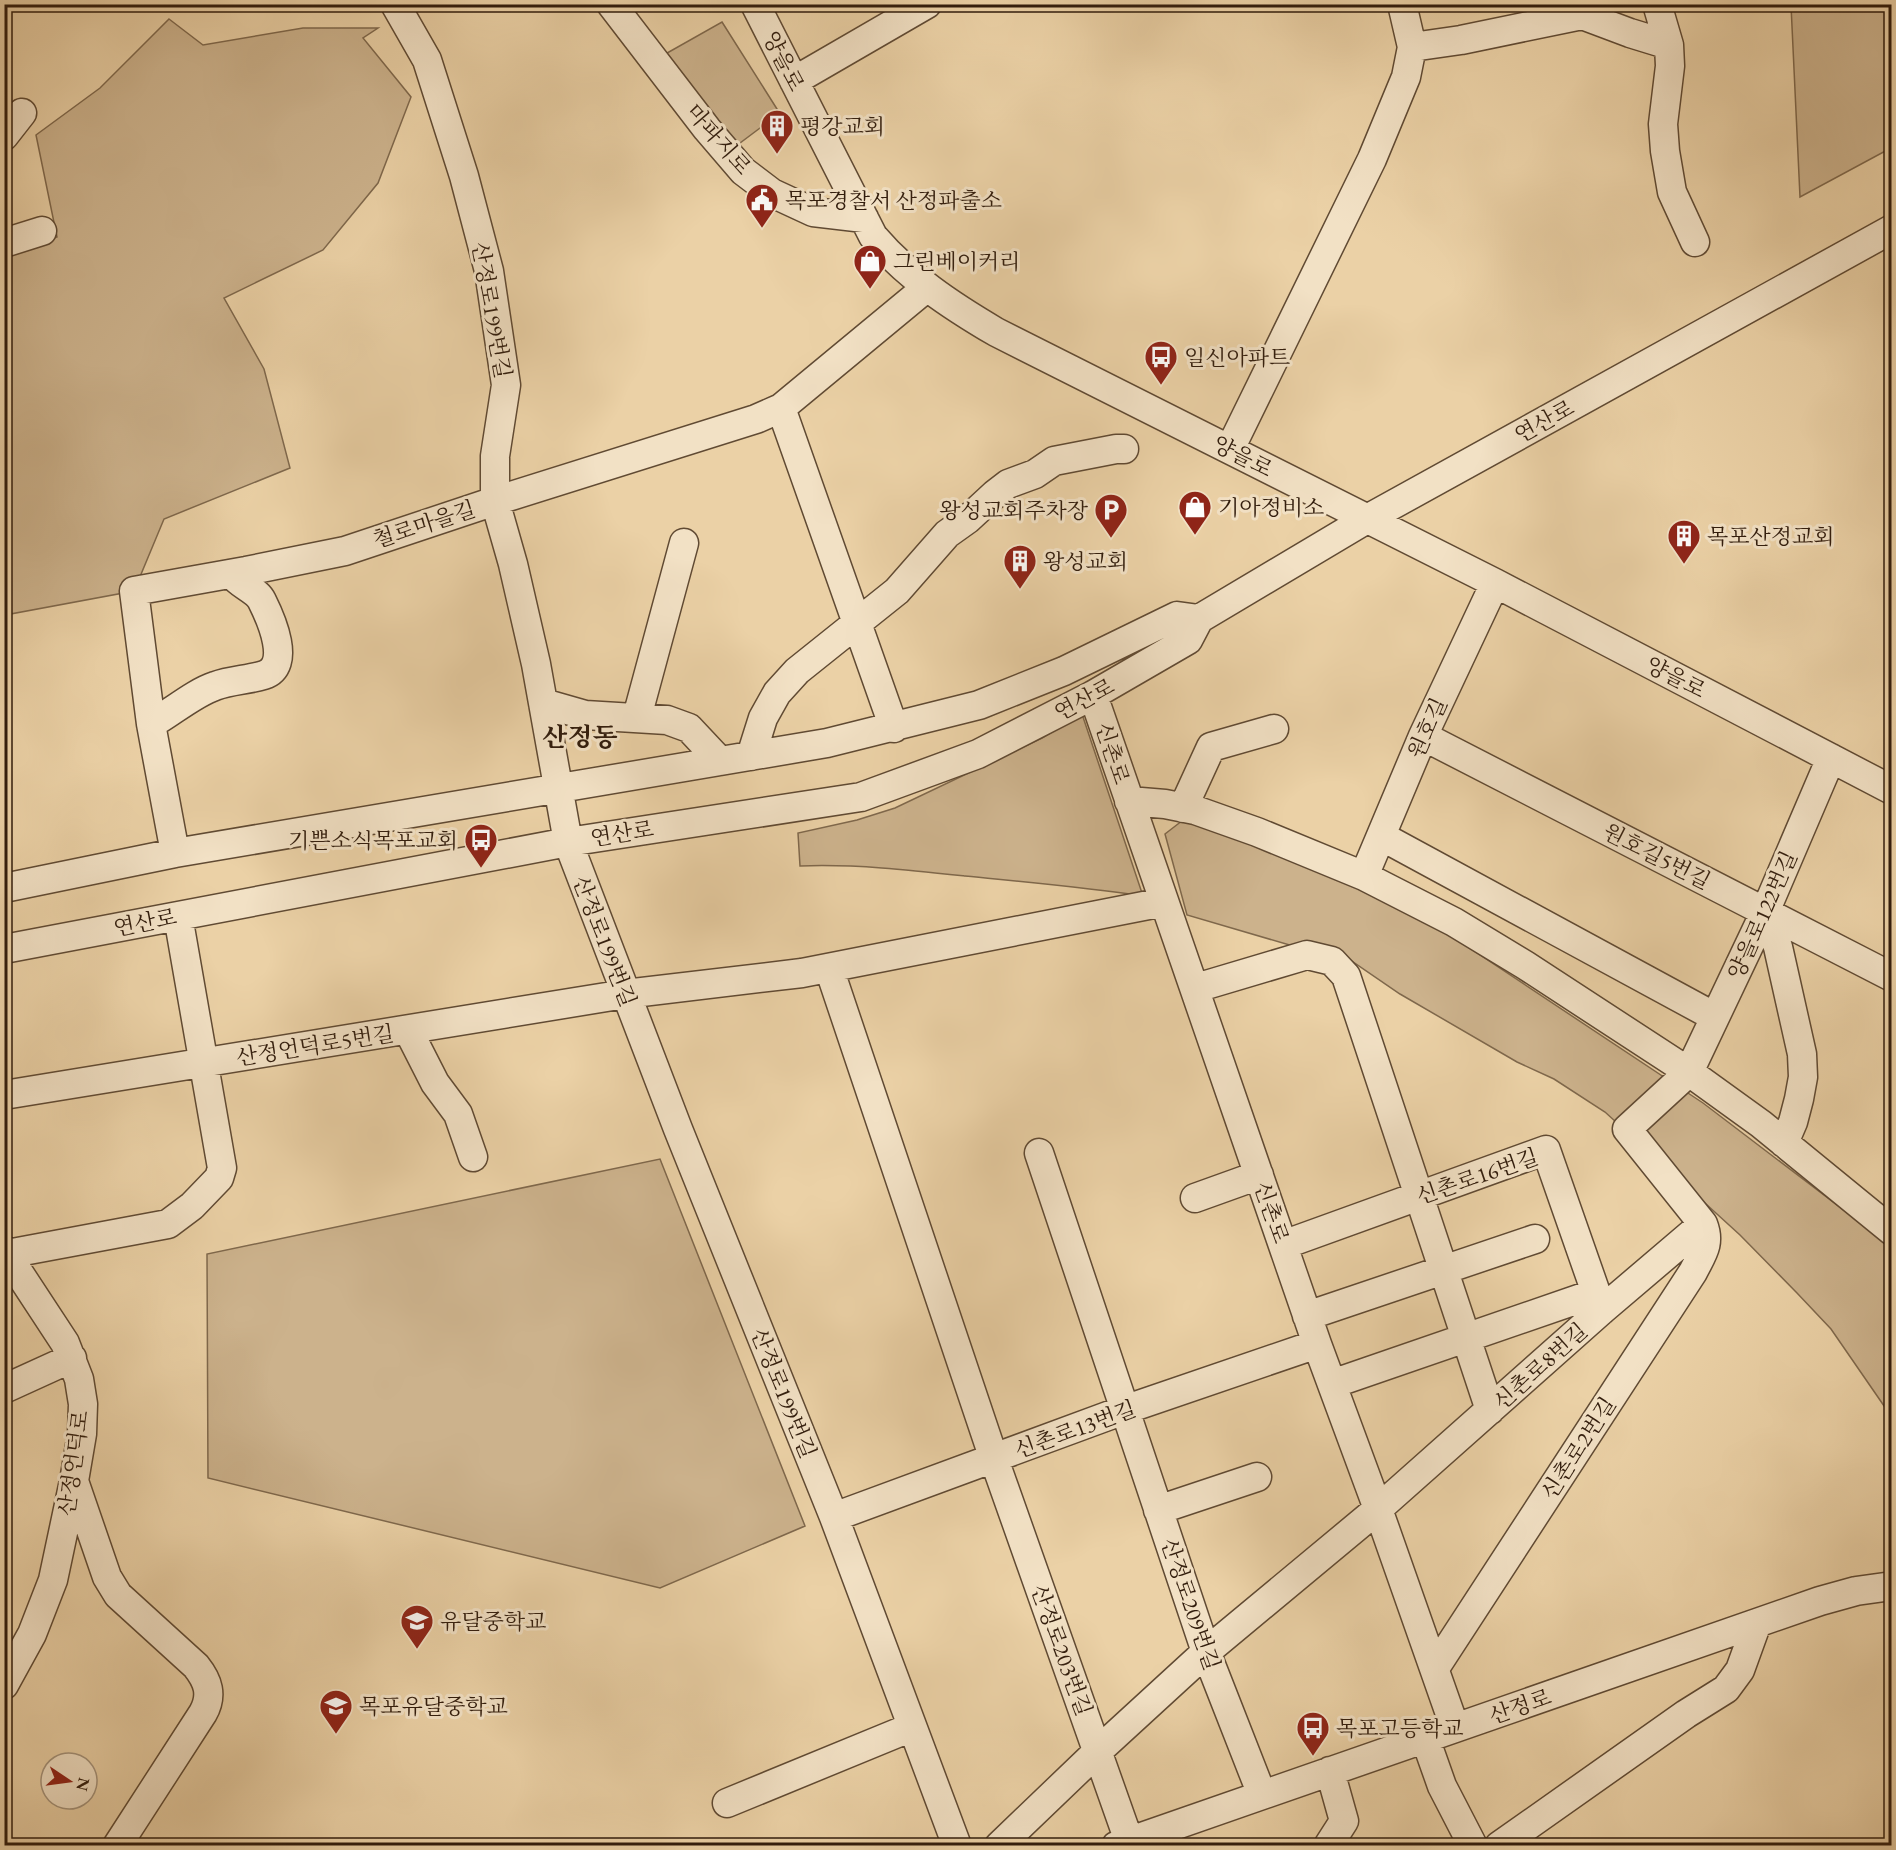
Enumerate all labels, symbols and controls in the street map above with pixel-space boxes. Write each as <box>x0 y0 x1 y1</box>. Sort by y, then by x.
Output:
street label: 양을로 <box>756 26 811 96</box>
street label: 마파지로 <box>680 98 757 181</box>
building icon: 평강교회 <box>759 108 795 155</box>
place label: 평강교회 <box>800 112 885 141</box>
public building icon: 목포경찰서 산정파출소 <box>744 182 780 229</box>
place label: 목포경찰서 산정파출소 <box>785 186 1002 215</box>
street label: 산정로199번길 <box>465 240 518 381</box>
shop icon: 그린베이커리 <box>852 243 888 290</box>
place label: 그린베이커리 <box>893 247 1021 276</box>
bus stop icon: 일신아파트 <box>1143 339 1179 386</box>
place label: 일신아파트 <box>1184 343 1290 372</box>
street label: 연산로 <box>1509 393 1579 450</box>
street label: 양을로 <box>1208 429 1278 484</box>
shop icon: 기아정비소 <box>1177 489 1213 536</box>
parking icon: 왕성교회주차장 <box>1093 492 1129 539</box>
place label: 기아정비소 <box>1218 493 1324 522</box>
street label: 철로마을길 <box>369 494 479 555</box>
place label: 왕성교회주차장 <box>939 496 1089 525</box>
building icon: 목포산정교회 <box>1666 518 1702 565</box>
place label: 목포산정교회 <box>1707 522 1835 551</box>
building icon: 왕성교회 <box>1002 543 1038 590</box>
place label: 왕성교회 <box>1043 547 1128 576</box>
street label: 양을로 <box>1641 650 1711 705</box>
street label: 연산로 <box>1049 672 1119 727</box>
street label: 원호길 <box>1401 693 1454 763</box>
street label: 신촌로 <box>1089 718 1136 788</box>
district label: 산정동 <box>542 720 618 754</box>
street label: 연산로 <box>588 814 656 853</box>
street label: 원호길5번길 <box>1598 817 1715 896</box>
bus stop icon: 기쁜소식목포교회 <box>463 822 499 869</box>
place label: 기쁜소식목포교회 <box>288 826 458 855</box>
street label: 양을로122번길 <box>1721 846 1804 984</box>
street label: 산정로199번길 <box>566 872 643 1011</box>
street label: 연산로 <box>111 902 179 943</box>
street label: 산정언덕로5번길 <box>234 1019 396 1072</box>
street label: 신촌로16번길 <box>1412 1142 1542 1211</box>
street label: 신촌로 <box>1247 1177 1296 1247</box>
street label: 신촌로8번길 <box>1487 1317 1593 1416</box>
street label: 산정로199번길 <box>744 1324 823 1463</box>
street label: 신촌로2번길 <box>1534 1391 1622 1505</box>
street label: 신촌로13번길 <box>1010 1394 1140 1465</box>
street label: 산정언덕로 <box>52 1408 95 1518</box>
street label: 산정로209번길 <box>1154 1534 1227 1674</box>
street label: 산정로203번길 <box>1024 1580 1099 1720</box>
school or university icon: 유달중학교 <box>399 1603 435 1650</box>
place label: 유달중학교 <box>440 1607 546 1636</box>
street label: 산정로 <box>1485 1682 1555 1731</box>
school or university icon: 목포유달중학교 <box>318 1688 354 1735</box>
place label: 목포유달중학교 <box>359 1692 508 1721</box>
bus stop icon: 목포고등학교 <box>1295 1710 1331 1757</box>
place label: 목포고등학교 <box>1336 1714 1464 1743</box>
north arrow <box>39 1751 99 1811</box>
text: N <box>71 1776 95 1793</box>

